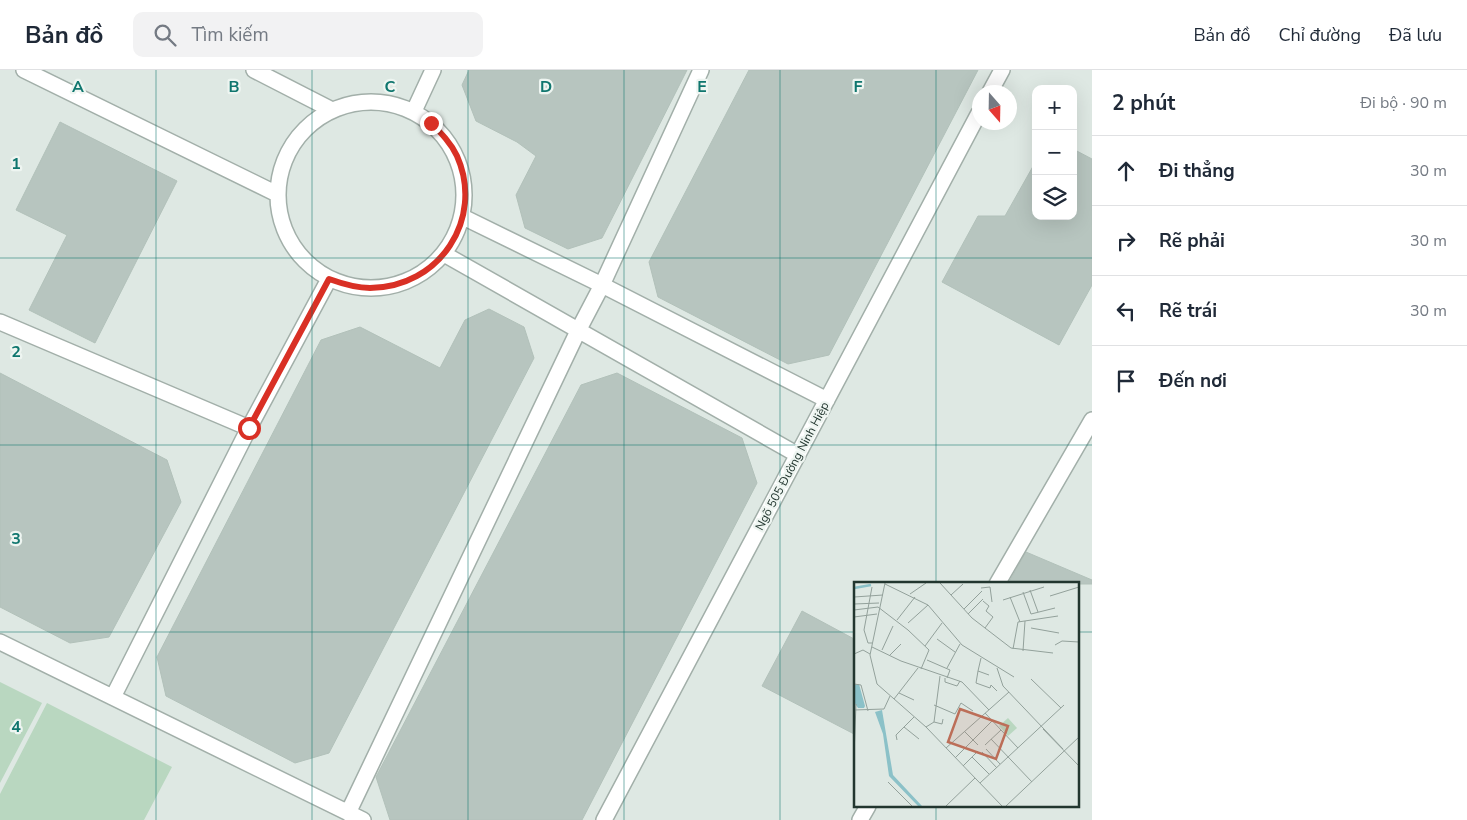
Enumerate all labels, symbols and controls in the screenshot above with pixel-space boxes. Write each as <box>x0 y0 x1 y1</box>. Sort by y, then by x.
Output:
search box <box>133 12 483 57</box>
text: Bản đồ <box>25 19 103 51</box>
icon: search <box>151 21 179 49</box>
text: Tìm kiếm <box>191 22 269 48</box>
text: Bản đồ <box>1193 23 1250 47</box>
text: Chỉ đường <box>1278 23 1361 47</box>
text: Đã lưu <box>1389 23 1442 47</box>
text: A <box>72 76 84 98</box>
text: B <box>228 76 240 98</box>
text: C <box>385 76 396 98</box>
text: D <box>540 76 552 98</box>
text: E <box>697 76 707 98</box>
text: F <box>854 76 863 98</box>
north arrow <box>972 85 1017 130</box>
map controls <box>1032 85 1077 220</box>
button: + <box>1032 85 1077 130</box>
text: 2 phút <box>1112 89 1175 117</box>
text: Đi bộ · 90 m <box>1360 92 1447 114</box>
route end <box>420 112 443 135</box>
button: − <box>1032 130 1077 175</box>
text: 1 <box>11 153 21 175</box>
icon: ahead <box>1112 157 1140 185</box>
text: Đi thẳng <box>1159 158 1235 184</box>
text: 30 m <box>1410 160 1447 182</box>
button: layers <box>1032 175 1077 220</box>
icon: right <box>1112 227 1140 255</box>
text: Rẽ phải <box>1159 228 1225 254</box>
text: 30 m <box>1410 230 1447 252</box>
icon: left <box>1112 297 1140 325</box>
text: Rẽ trái <box>1159 298 1217 324</box>
text: 30 m <box>1410 300 1447 322</box>
text: 2 <box>11 341 21 363</box>
icon: arrive <box>1112 367 1140 395</box>
text: Đến nơi <box>1159 368 1227 394</box>
street label: Ngõ 505 Đường Ninh Hiệp <box>751 399 833 533</box>
route start <box>238 417 261 440</box>
text: 3 <box>11 528 21 550</box>
inset map <box>854 582 1080 808</box>
text: 4 <box>11 716 21 738</box>

